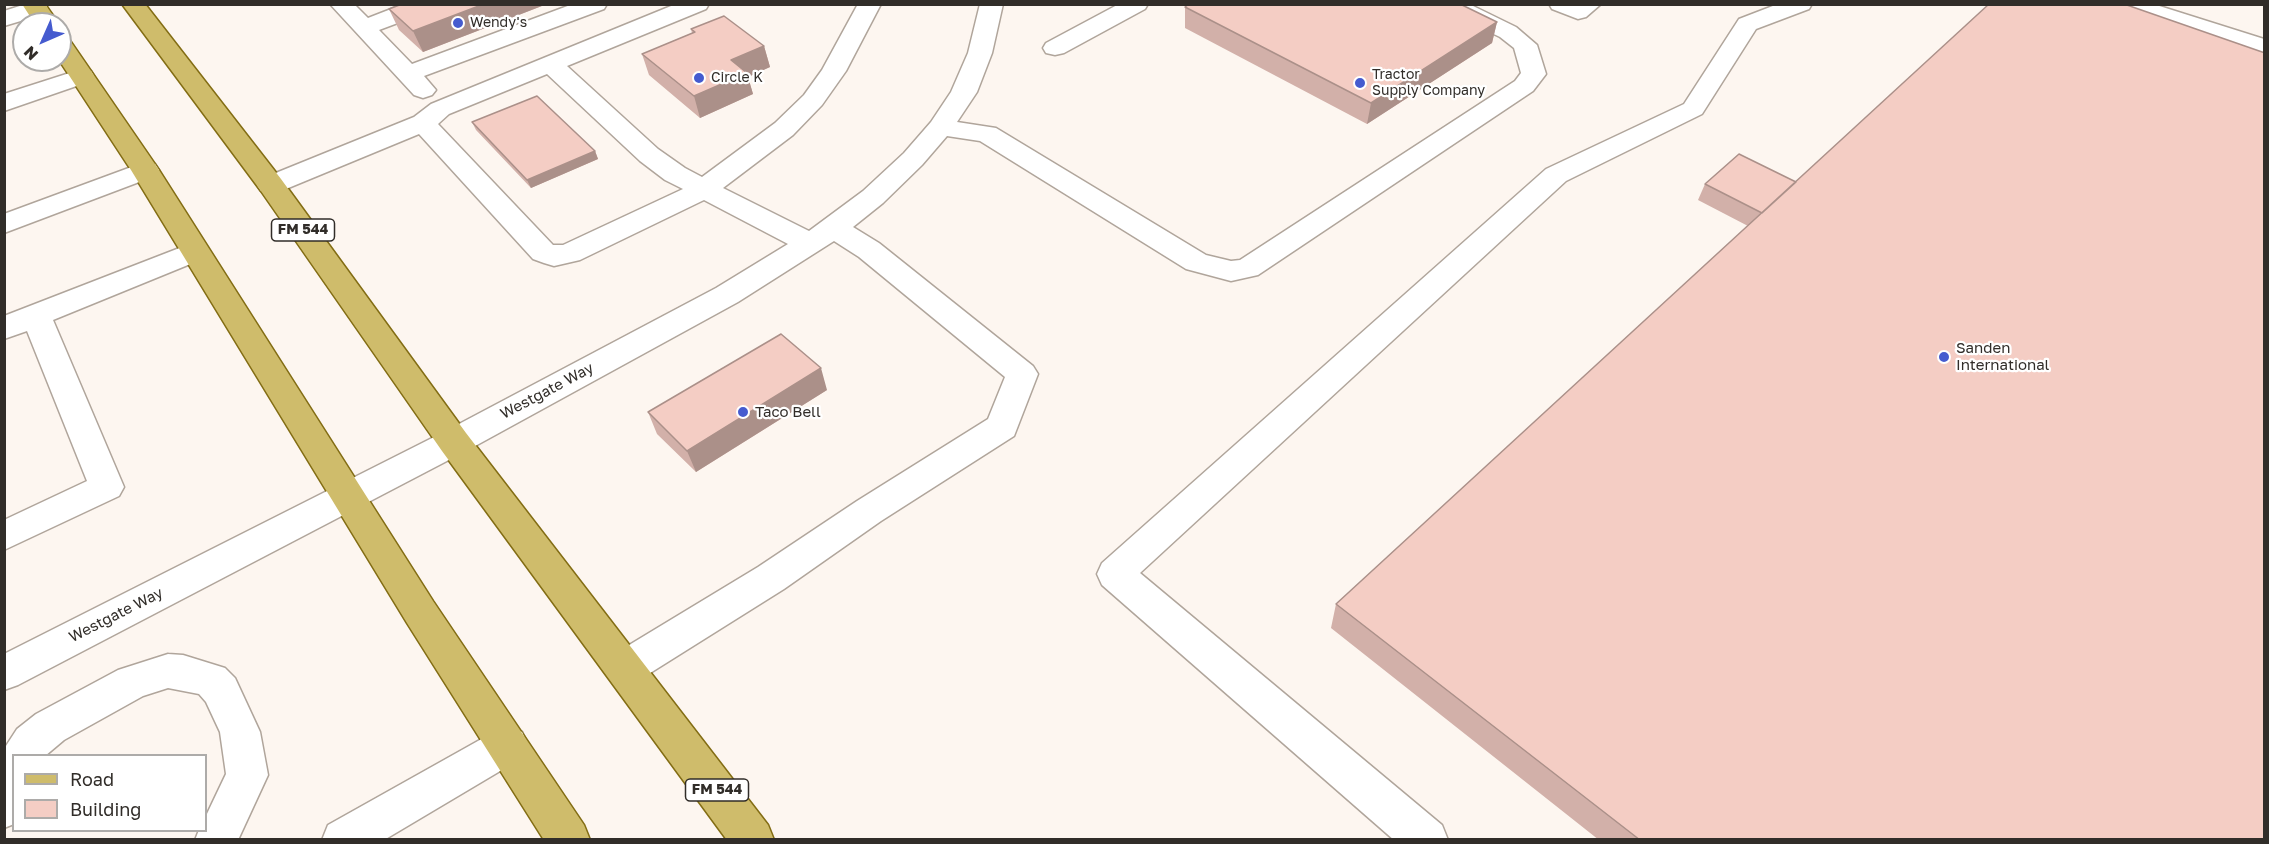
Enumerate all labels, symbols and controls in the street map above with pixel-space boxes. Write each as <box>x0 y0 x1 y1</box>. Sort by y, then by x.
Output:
north arrow <box>12 12 72 72</box>
place label: Wendy's <box>470 15 527 31</box>
marker: Wendy's <box>451 16 465 30</box>
text: N <box>19 42 42 65</box>
place label: Tractor Supply Company <box>1372 67 1485 100</box>
place label: Circle K <box>711 70 763 86</box>
marker: Circle K <box>692 71 706 85</box>
marker: Tractor Supply Company <box>1353 76 1367 90</box>
road number: FM 544 <box>272 219 334 241</box>
place label: Sanden International <box>1956 339 2049 374</box>
marker: Sanden International <box>1937 350 1951 364</box>
street label: Westgate Way <box>497 359 597 423</box>
place label: Taco Bell <box>755 403 821 421</box>
marker: Taco Bell <box>736 405 750 419</box>
street label: Westgate Way <box>66 584 166 646</box>
legend <box>12 754 207 832</box>
text: Road <box>70 768 114 790</box>
road number: FM 544 <box>686 779 748 801</box>
text: Building <box>70 798 141 820</box>

